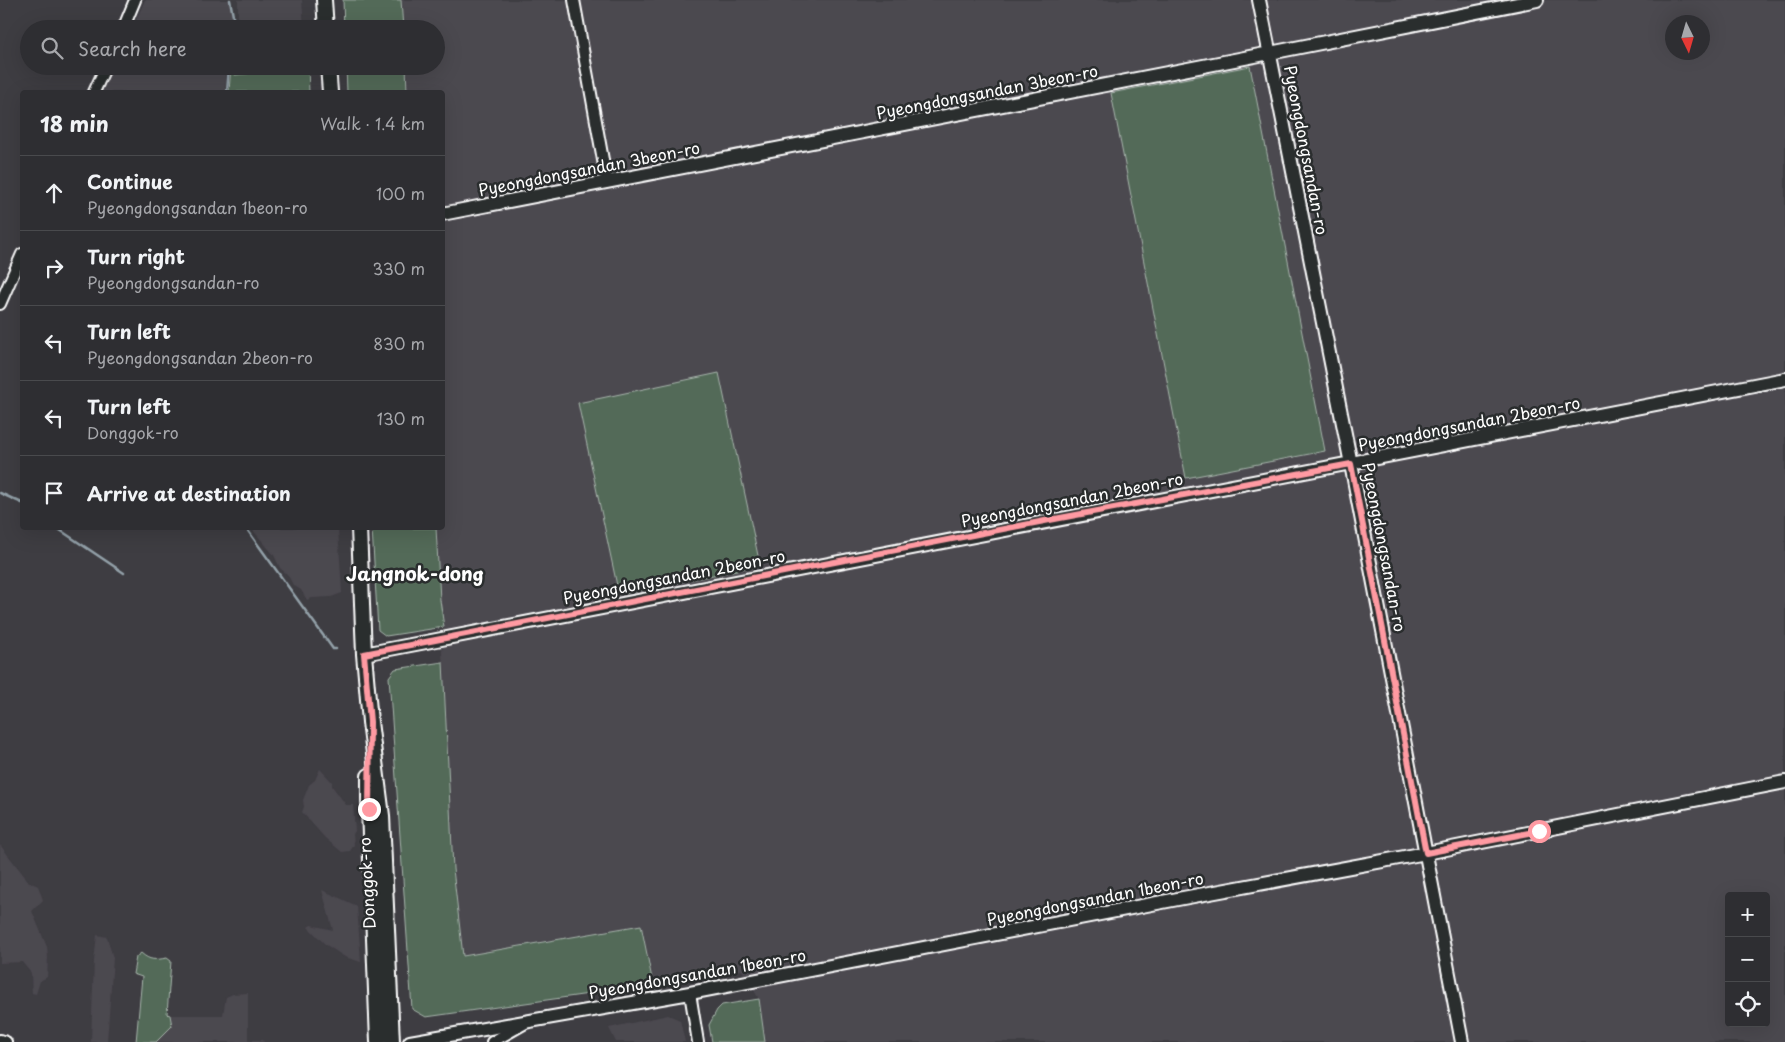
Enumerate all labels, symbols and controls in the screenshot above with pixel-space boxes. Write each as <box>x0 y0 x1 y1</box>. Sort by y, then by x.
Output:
north arrow <box>1665 15 1710 60</box>
search box <box>20 20 445 75</box>
icon: search <box>38 34 66 62</box>
text: Search here <box>78 34 187 62</box>
street label: Pyeongdongsandan 3beon-ro <box>874 58 1100 124</box>
street label: Pyeongdongsandan-ro <box>1279 63 1335 237</box>
text: 18 min <box>40 107 109 139</box>
text: Walk · 1.4 km <box>320 111 425 135</box>
street label: Pyeongdongsandan 3beon-ro <box>476 135 702 201</box>
text: Continue <box>87 167 173 195</box>
icon: ahead <box>40 179 68 207</box>
text: 100 m <box>376 181 425 205</box>
text: Pyeongdongsandan 1beon-ro <box>87 195 308 219</box>
text: Turn right <box>87 242 185 270</box>
icon: right <box>40 254 68 282</box>
text: 330 m <box>372 256 425 280</box>
text: Pyeongdongsandan-ro <box>87 270 259 294</box>
text: Turn left <box>87 317 171 345</box>
icon: left <box>40 329 68 357</box>
text: 830 m <box>373 331 425 355</box>
text: Pyeongdongsandan 2beon-ro <box>87 345 313 369</box>
street label: Pyeongdongsandan 2beon-ro <box>1356 390 1582 456</box>
text: Turn left <box>87 392 171 420</box>
icon: left <box>40 404 68 432</box>
text: 130 m <box>377 406 425 430</box>
text: Donggok-ro <box>87 420 179 444</box>
street label: Pyeongdongsandan-ro <box>1357 460 1413 634</box>
street label: Pyeongdongsandan 2beon-ro <box>959 466 1185 532</box>
icon: arrive <box>40 479 68 507</box>
text: Arrive at destination <box>87 479 291 507</box>
street label: Pyeongdongsandan 2beon-ro <box>561 543 787 609</box>
district label: Jangnok-dong <box>346 559 484 587</box>
route end <box>358 798 381 821</box>
route start <box>1528 820 1551 843</box>
street label: Donggok-ro <box>352 837 380 929</box>
street label: Pyeongdongsandan 1beon-ro <box>984 865 1205 931</box>
map controls <box>1725 892 1770 1027</box>
button: + <box>1725 892 1770 937</box>
button: − <box>1725 937 1770 982</box>
street label: Pyeongdongsandan 1beon-ro <box>586 942 808 1004</box>
button: locate <box>1725 982 1770 1027</box>

